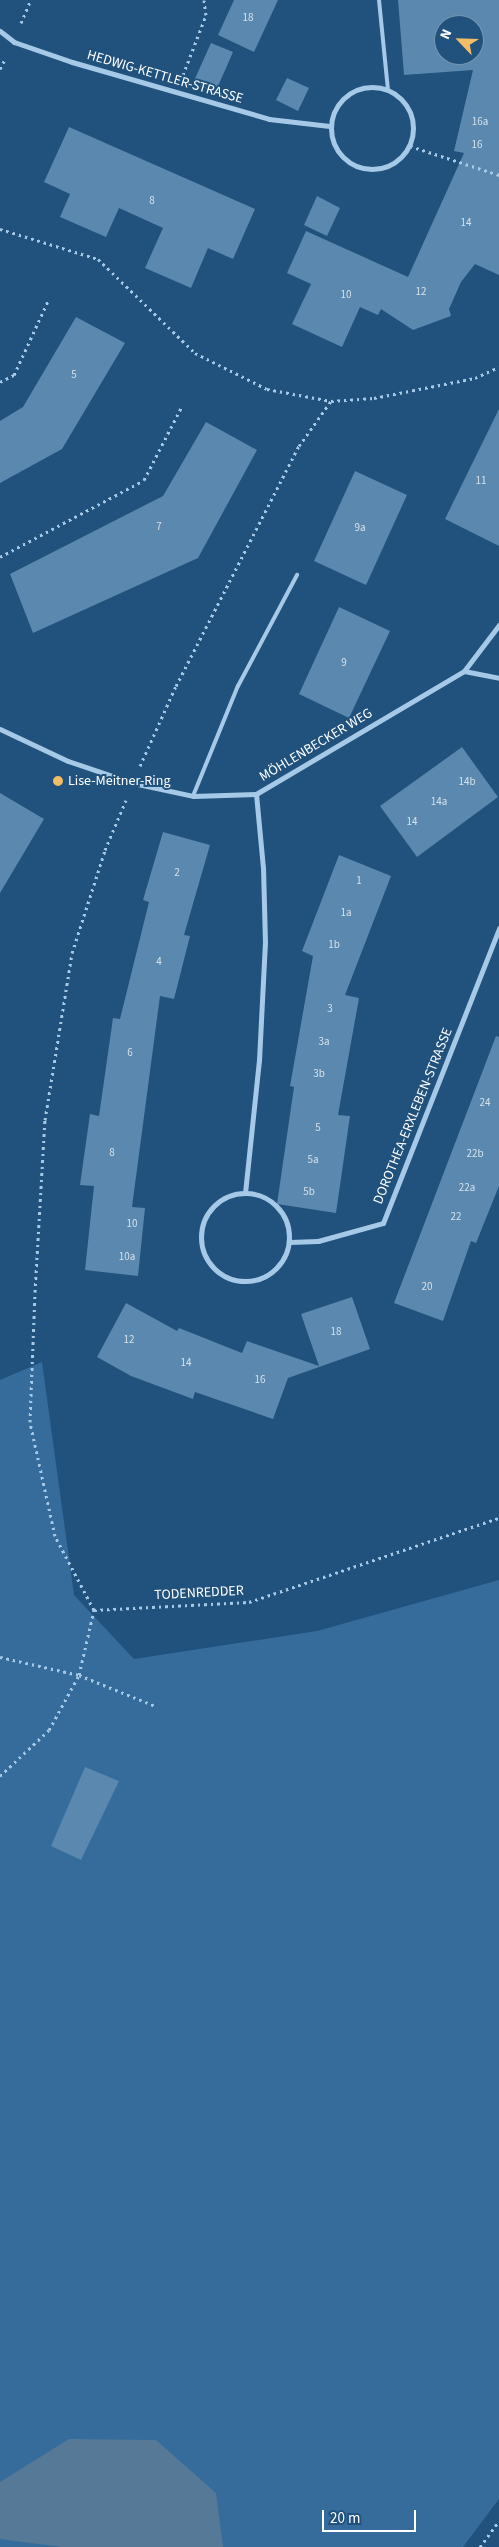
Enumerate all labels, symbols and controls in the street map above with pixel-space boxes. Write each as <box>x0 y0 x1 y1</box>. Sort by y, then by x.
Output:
house number: 18 <box>243 11 253 25</box>
north arrow <box>434 15 484 65</box>
text: N <box>435 26 457 43</box>
street label: HEDWIG-KETTLER-STRASSE <box>85 47 245 107</box>
house number: 16a <box>472 115 488 129</box>
house number: 16 <box>472 138 482 152</box>
house number: 8 <box>149 194 155 208</box>
house number: 14 <box>461 216 471 230</box>
house number: 12 <box>416 285 426 299</box>
house number: 10 <box>341 288 351 302</box>
house number: 5 <box>71 368 77 382</box>
house number: 11 <box>476 474 486 488</box>
house number: 7 <box>156 520 162 534</box>
house number: 9a <box>354 521 366 535</box>
house number: 9 <box>341 656 347 670</box>
street label: MÖHLENBECKER WEG <box>257 705 375 785</box>
place label: Lise-Meitner-Ring <box>68 773 170 789</box>
marker: Lise-Meitner-Ring <box>52 775 64 787</box>
house number: 14b <box>458 775 476 789</box>
house number: 14a <box>431 795 447 809</box>
house number: 14 <box>407 815 417 829</box>
house number: 2 <box>174 866 180 880</box>
house number: 1 <box>356 874 362 888</box>
house number: 1a <box>340 906 352 920</box>
house number: 1b <box>328 938 340 952</box>
house number: 4 <box>156 955 162 969</box>
house number: 3 <box>327 1002 333 1016</box>
street label: DOROTHEA-ERXLEBEN-STRASSE <box>370 1025 456 1207</box>
house number: 3a <box>318 1035 330 1049</box>
house number: 6 <box>127 1046 133 1060</box>
house number: 3b <box>313 1067 325 1081</box>
house number: 24 <box>480 1096 490 1110</box>
house number: 5 <box>315 1121 321 1135</box>
house number: 8 <box>109 1146 115 1160</box>
house number: 22b <box>466 1147 484 1161</box>
house number: 5a <box>307 1153 319 1167</box>
house number: 22a <box>459 1181 475 1195</box>
house number: 5b <box>303 1185 315 1199</box>
house number: 22 <box>451 1210 461 1224</box>
house number: 10 <box>127 1217 137 1231</box>
house number: 10a <box>119 1250 135 1264</box>
house number: 20 <box>422 1280 432 1294</box>
house number: 18 <box>331 1325 341 1339</box>
house number: 12 <box>124 1333 134 1347</box>
house number: 14 <box>181 1356 191 1370</box>
house number: 16 <box>255 1373 265 1387</box>
street label: TODENREDDER <box>154 1582 244 1604</box>
scale bar <box>324 2500 418 2532</box>
text: 20 m <box>330 2508 360 2529</box>

